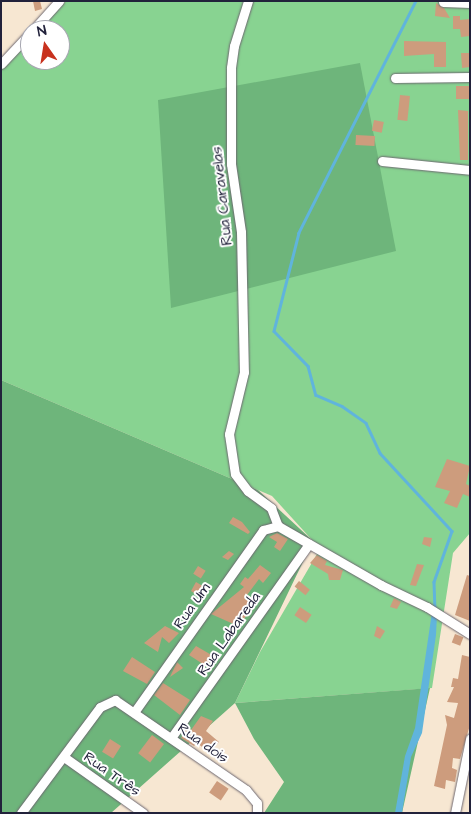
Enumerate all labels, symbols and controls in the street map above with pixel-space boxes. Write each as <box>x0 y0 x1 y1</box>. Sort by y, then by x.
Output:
north arrow <box>20 20 70 70</box>
text: N <box>35 21 48 42</box>
street label: Rua Caravelas <box>208 146 236 246</box>
street label: Rua Um <box>170 580 214 632</box>
street label: Rua Labareda <box>194 589 264 679</box>
street label: Rua dois <box>174 719 232 767</box>
street label: Rua Três <box>80 748 144 800</box>

